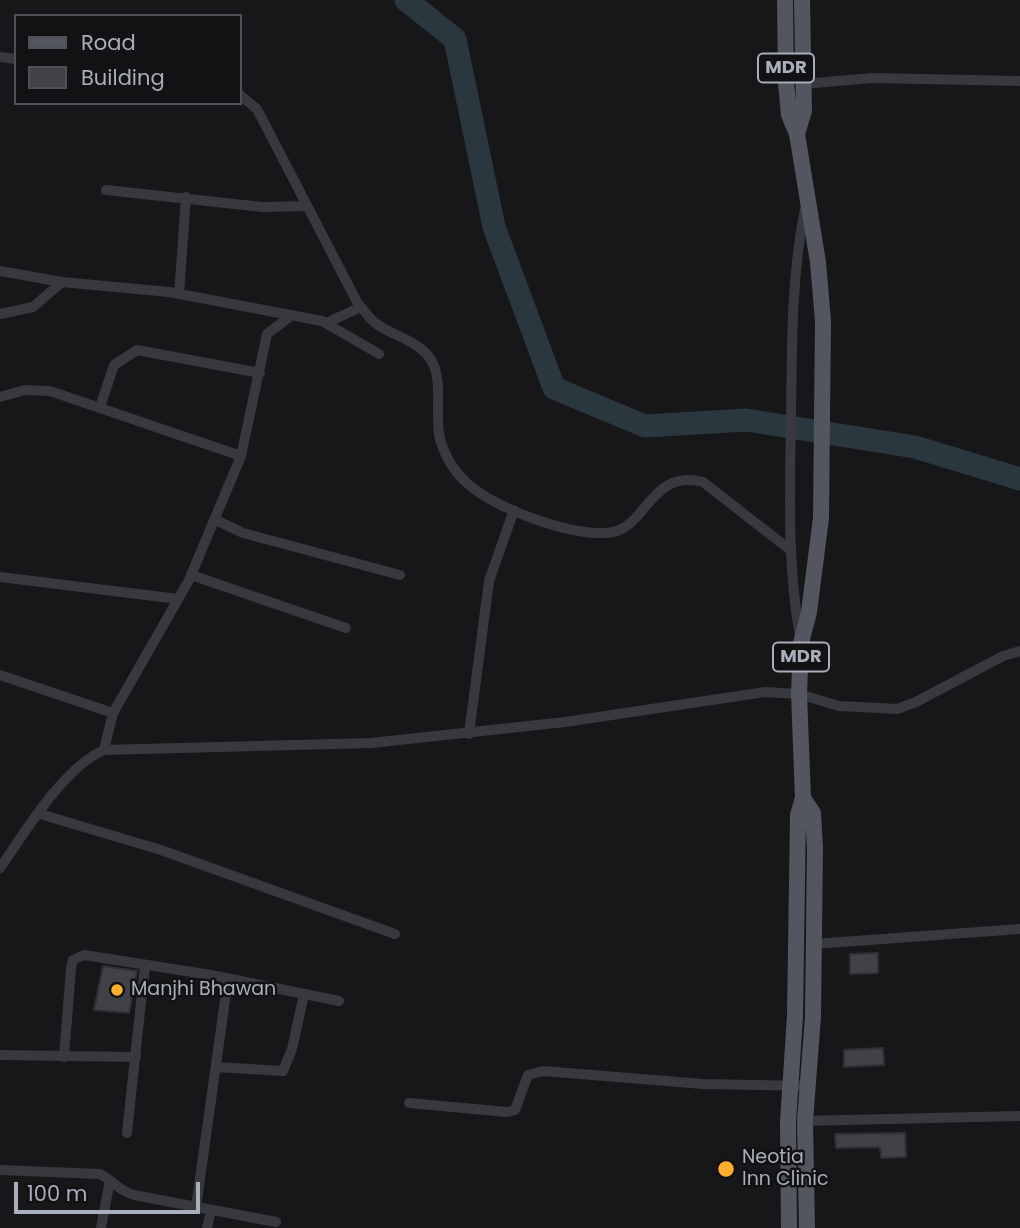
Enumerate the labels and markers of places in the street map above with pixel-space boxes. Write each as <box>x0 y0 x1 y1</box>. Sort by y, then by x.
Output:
place label: Manjhi Bhawan <box>131 979 276 1001</box>
marker: Manjhi Bhawan <box>109 982 125 998</box>
place label: Neotia Inn Clinic <box>742 1147 828 1191</box>
marker: Neotia Inn Clinic <box>716 1159 736 1179</box>

